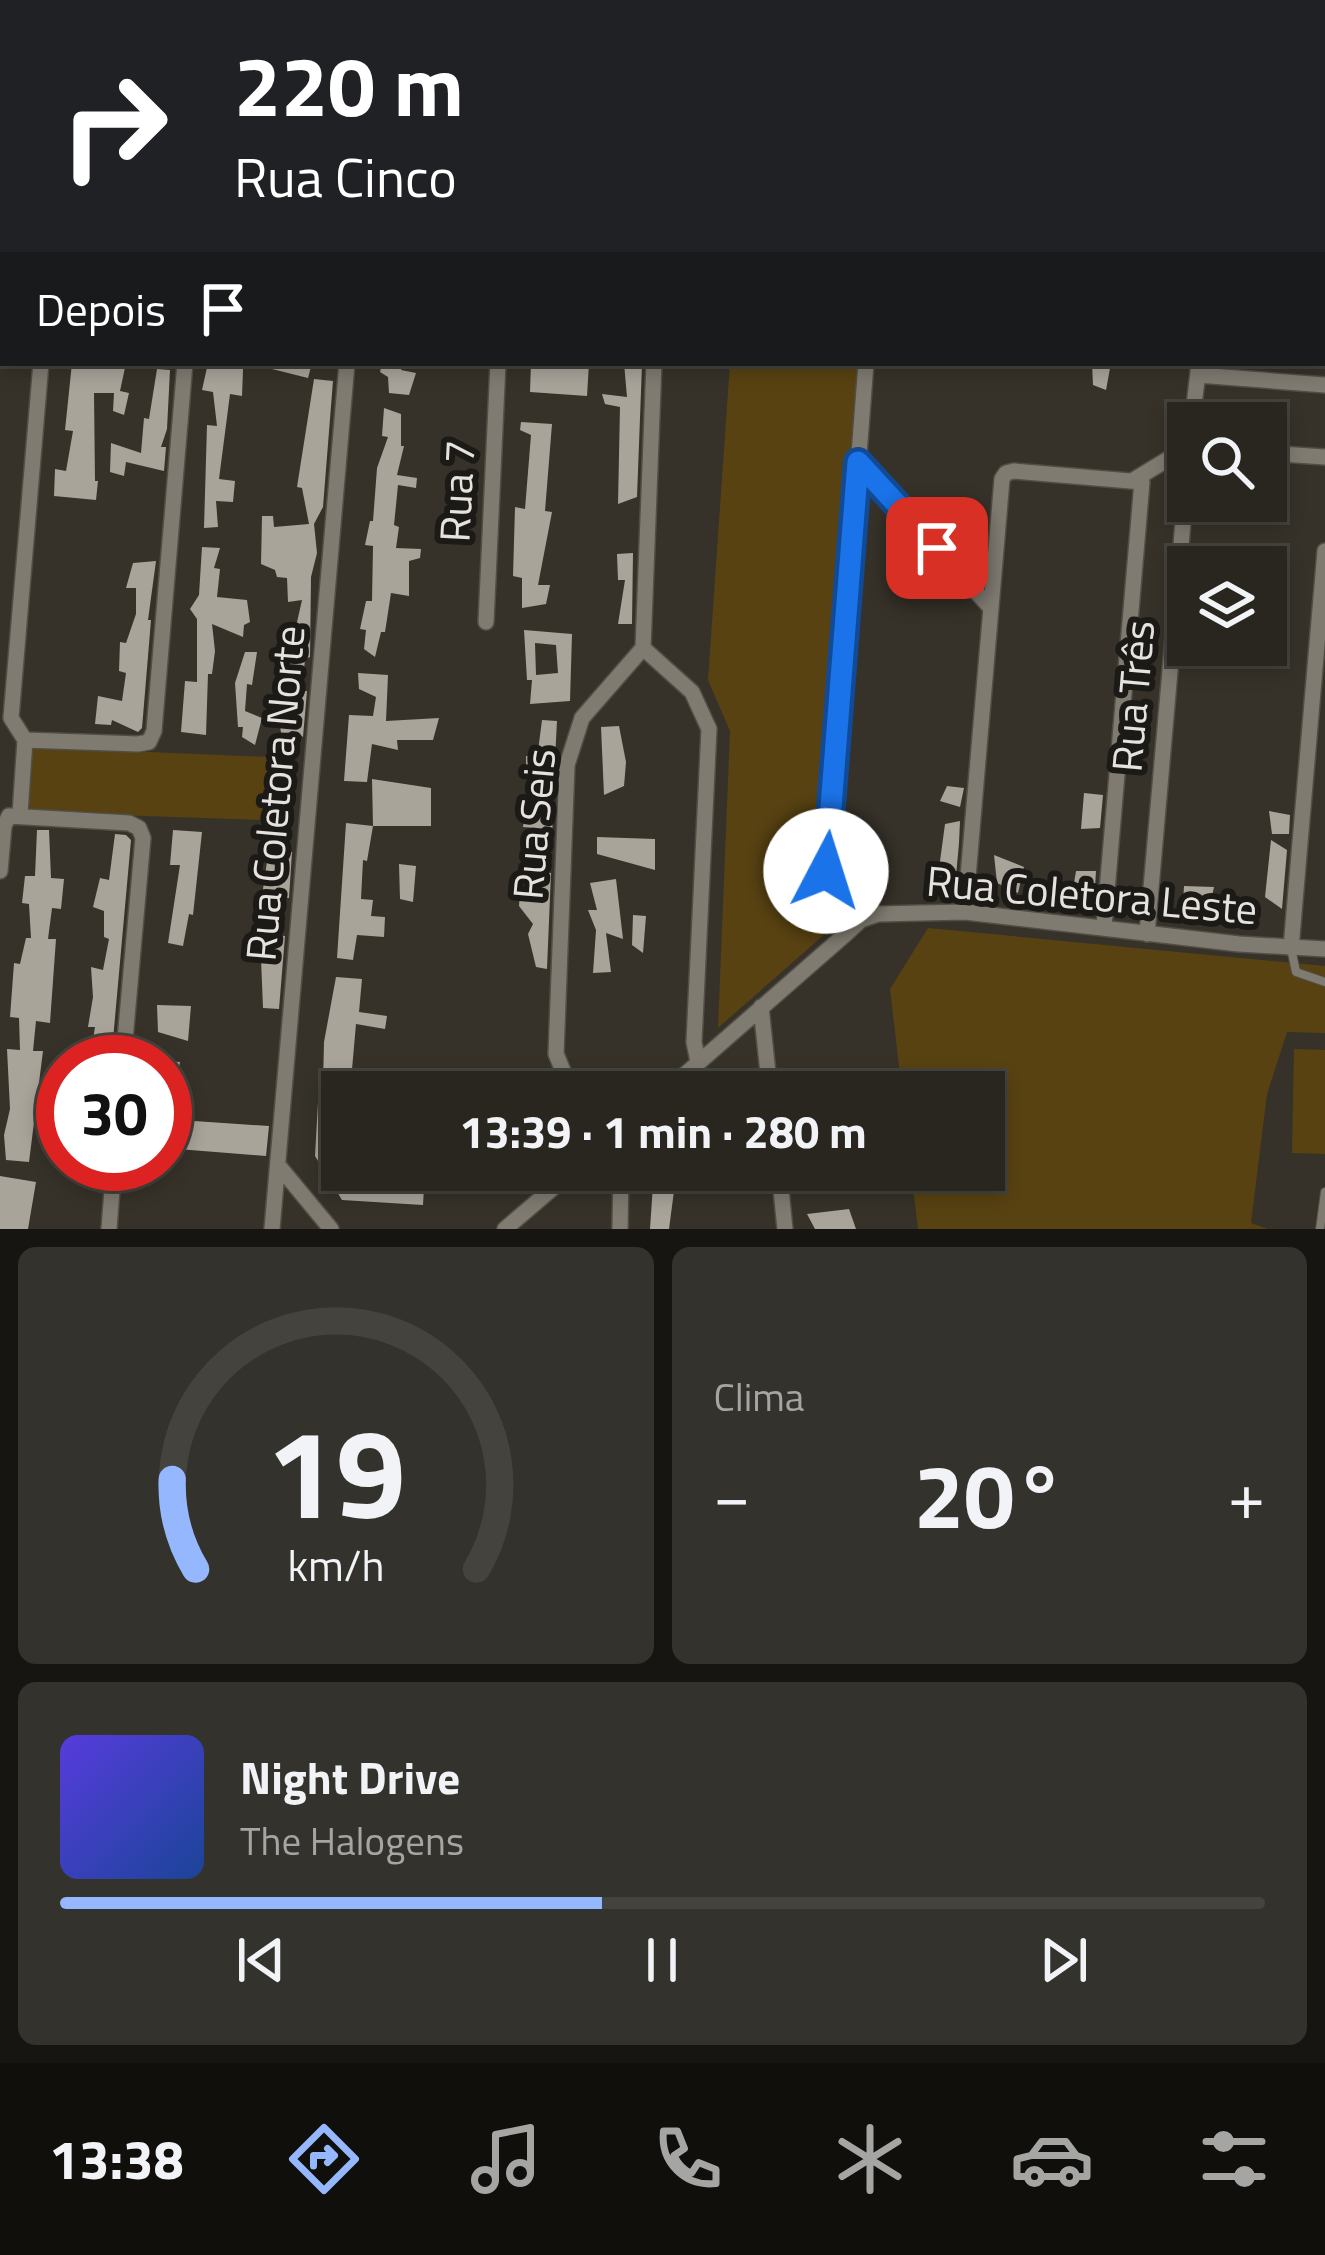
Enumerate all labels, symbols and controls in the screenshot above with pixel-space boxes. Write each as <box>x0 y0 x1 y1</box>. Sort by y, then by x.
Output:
text: 220 m <box>234 21 464 149</box>
icon: right <box>36 48 192 204</box>
text: Rua Cinco <box>234 136 457 218</box>
text: Depois <box>36 275 166 343</box>
icon: arrive <box>190 276 256 342</box>
map controls <box>1167 402 1287 666</box>
button: search <box>1167 402 1287 522</box>
street label: Rua 7 <box>421 438 491 544</box>
pin <box>886 497 988 599</box>
icon: arrive <box>904 515 970 581</box>
button: layers <box>1167 546 1287 666</box>
street label: Rua Três <box>1094 618 1170 774</box>
street label: Rua Coletora Norte <box>227 623 321 963</box>
street label: Rua Seis <box>495 746 571 902</box>
position arrow <box>763 808 889 934</box>
street label: Rua Coletora Leste <box>924 848 1260 940</box>
speed limit sign: 30 <box>36 1035 192 1191</box>
text: 13:39 · 1 min · 280 m <box>459 1097 867 1165</box>
text: Clima <box>714 1367 804 1426</box>
text: 19 <box>266 1377 406 1566</box>
text: 20° <box>914 1426 1065 1563</box>
text: − <box>714 1444 750 1545</box>
text: + <box>1228 1444 1265 1545</box>
text: km/h <box>287 1531 384 1597</box>
text: Night Drive <box>240 1743 460 1811</box>
text: The Halogens <box>240 1811 464 1870</box>
icon: previous <box>228 1927 294 1993</box>
icon: pause <box>629 1927 695 1993</box>
icon: next <box>1031 1927 1097 1993</box>
icon: directions <box>282 2117 366 2201</box>
icon: music <box>464 2117 548 2201</box>
icon: phone <box>646 2117 730 2201</box>
icon: climate <box>828 2117 912 2201</box>
icon: car <box>1010 2117 1094 2201</box>
icon: filters <box>1192 2117 1276 2201</box>
text: 13:38 <box>49 2118 184 2200</box>

